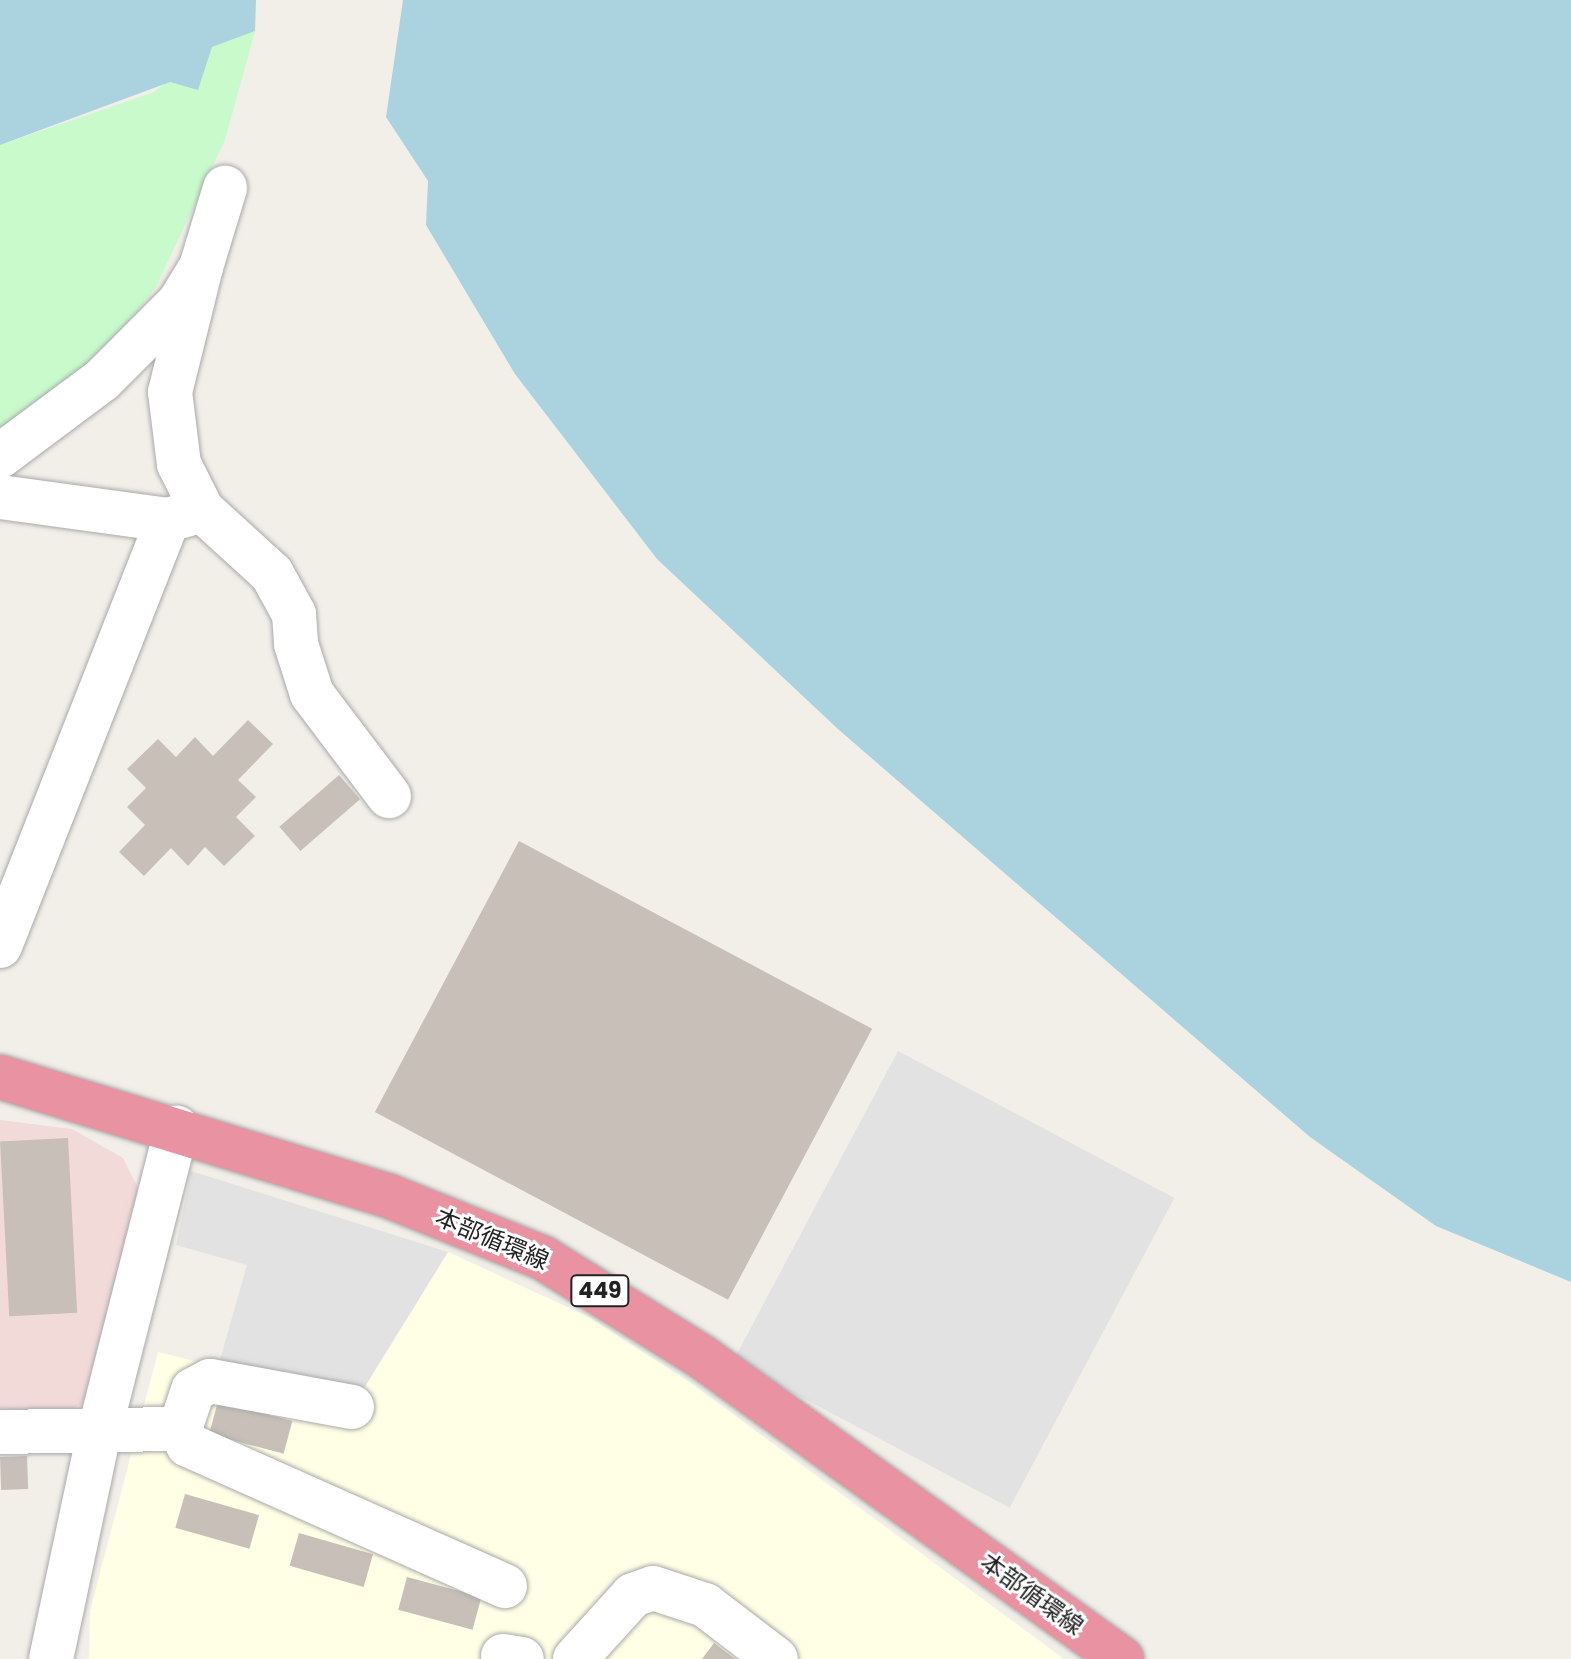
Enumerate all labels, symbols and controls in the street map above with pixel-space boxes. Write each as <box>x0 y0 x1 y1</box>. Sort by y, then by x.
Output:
street label: 本部循環線 <box>431 1202 553 1276</box>
road number: 449 <box>570 1273 630 1309</box>
street label: 本部循環線 <box>975 1547 1089 1641</box>

